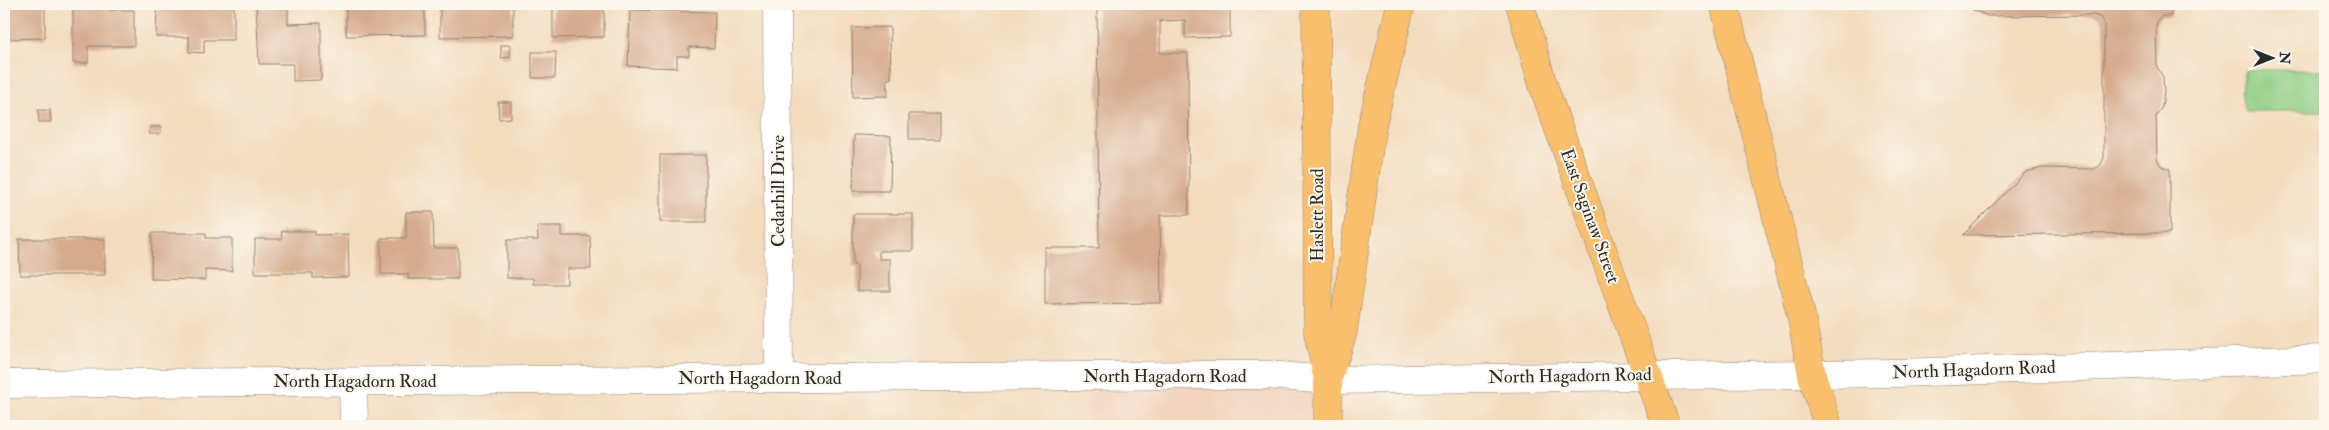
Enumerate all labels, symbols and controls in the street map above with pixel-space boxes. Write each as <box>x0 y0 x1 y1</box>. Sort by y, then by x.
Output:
north arrow <box>2246 32 2296 82</box>
text: N <box>2276 51 2293 65</box>
street label: Cedarhill Drive <box>767 134 790 247</box>
street label: East Saginaw Street <box>1555 145 1625 287</box>
street label: Haslett Road <box>1306 168 1329 262</box>
street label: North Hagadorn Road <box>1892 356 2056 384</box>
street label: North Hagadorn Road <box>1488 363 1652 389</box>
street label: North Hagadorn Road <box>1083 365 1247 388</box>
street label: North Hagadorn Road <box>678 367 842 390</box>
street label: North Hagadorn Road <box>273 370 437 393</box>

